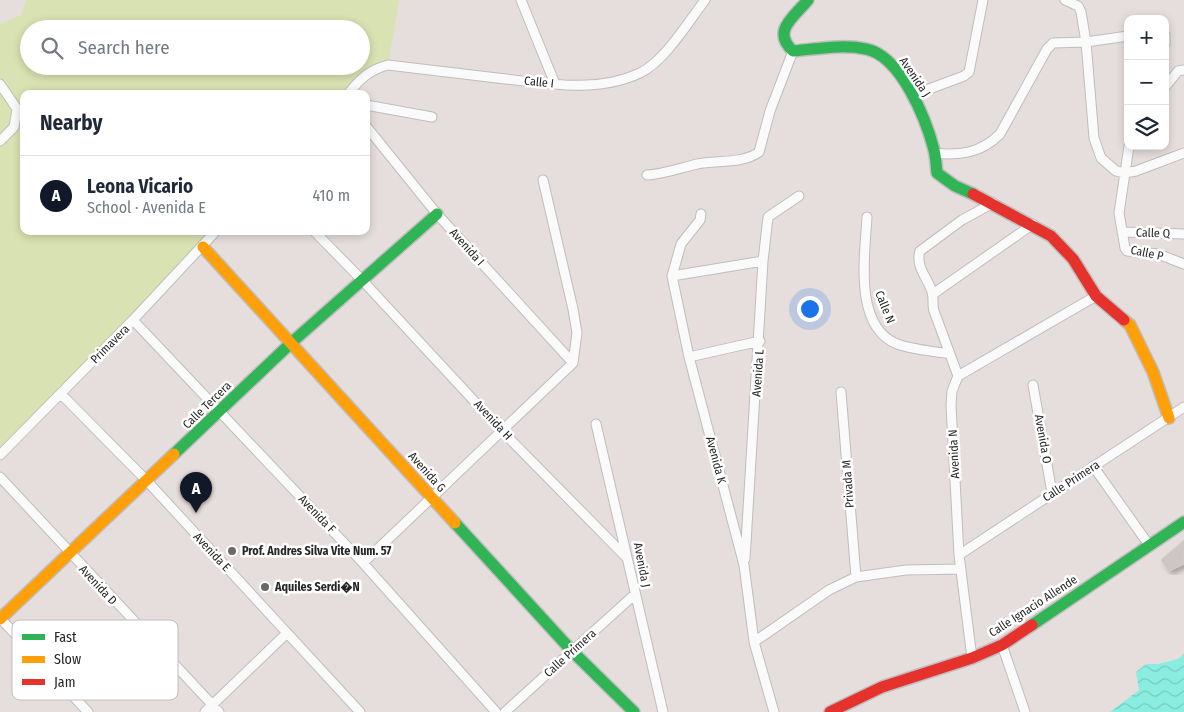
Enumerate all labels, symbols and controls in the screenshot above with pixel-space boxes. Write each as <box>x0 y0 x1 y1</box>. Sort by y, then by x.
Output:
map controls <box>1124 15 1169 150</box>
button: + <box>1124 15 1169 60</box>
search box <box>20 20 370 75</box>
icon: search <box>38 34 66 62</box>
text: Search here <box>78 36 170 59</box>
street label: Avenida J <box>897 54 933 100</box>
button: − <box>1124 60 1169 105</box>
street label: Calle I <box>523 73 555 91</box>
button: layers <box>1124 105 1169 150</box>
text: Nearby <box>40 110 102 136</box>
text: Leona Vicario <box>87 175 193 198</box>
text: A <box>52 186 60 205</box>
text: 410 m <box>312 186 350 205</box>
text: School · Avenida E <box>87 198 206 217</box>
street label: Calle Q <box>1136 225 1171 241</box>
street label: Avenida I <box>447 226 487 268</box>
street label: Calle P <box>1129 243 1165 263</box>
street label: Calle N <box>872 289 898 325</box>
your location <box>797 296 823 322</box>
street label: Primavera <box>88 322 132 366</box>
street label: Avenida L <box>749 348 767 397</box>
street label: Calle Tercera <box>180 378 234 432</box>
street label: Avenida H <box>471 397 515 443</box>
street label: Avenida O <box>1032 413 1054 465</box>
street label: Avenida N <box>946 429 962 479</box>
street label: Avenida K <box>703 435 729 486</box>
street label: Avenida G <box>405 449 449 495</box>
street label: Calle Primera <box>1040 457 1102 505</box>
street label: Privada M <box>839 460 857 508</box>
pin: A <box>180 472 212 513</box>
street label: Avenida F <box>296 492 339 536</box>
street label: Avenida E <box>191 530 234 574</box>
street label: Avenida J <box>631 541 653 589</box>
place label: Prof. Andres Silva Vite Num. 57 <box>242 544 392 558</box>
marker: Prof. Andres Silva Vite Num. 57 <box>226 545 238 557</box>
street label: Avenida D <box>76 562 120 608</box>
street label: Calle Ignacio Allende <box>986 572 1080 640</box>
place label: Aquiles Serdi�N <box>274 580 360 594</box>
marker: Aquiles Serdi�N <box>259 581 271 593</box>
legend <box>12 620 178 700</box>
street label: Calle Primera <box>541 626 599 680</box>
text: Fast <box>54 629 77 646</box>
text: Slow <box>54 651 81 668</box>
text: Jam <box>54 674 75 691</box>

